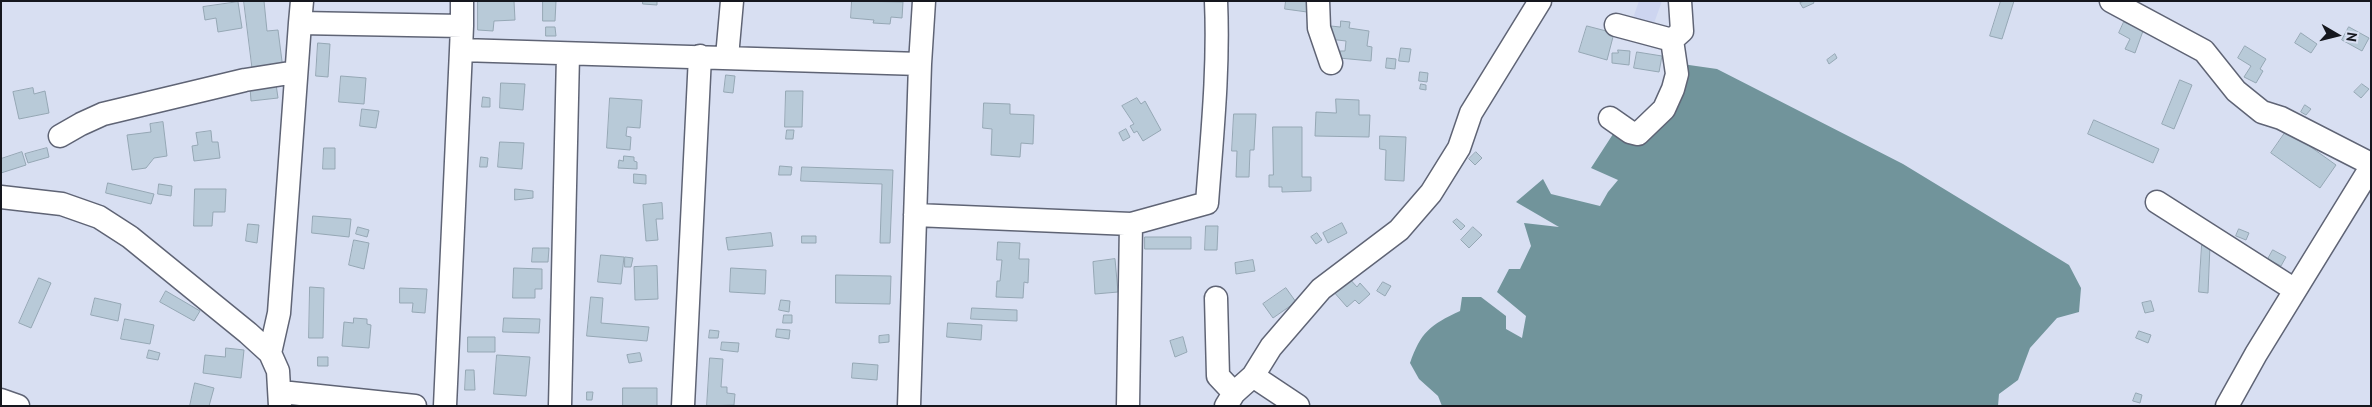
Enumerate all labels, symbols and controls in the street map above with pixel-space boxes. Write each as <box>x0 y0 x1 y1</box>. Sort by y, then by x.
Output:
north arrow <box>2312 10 2362 60</box>
text: N <box>2342 31 2361 43</box>

